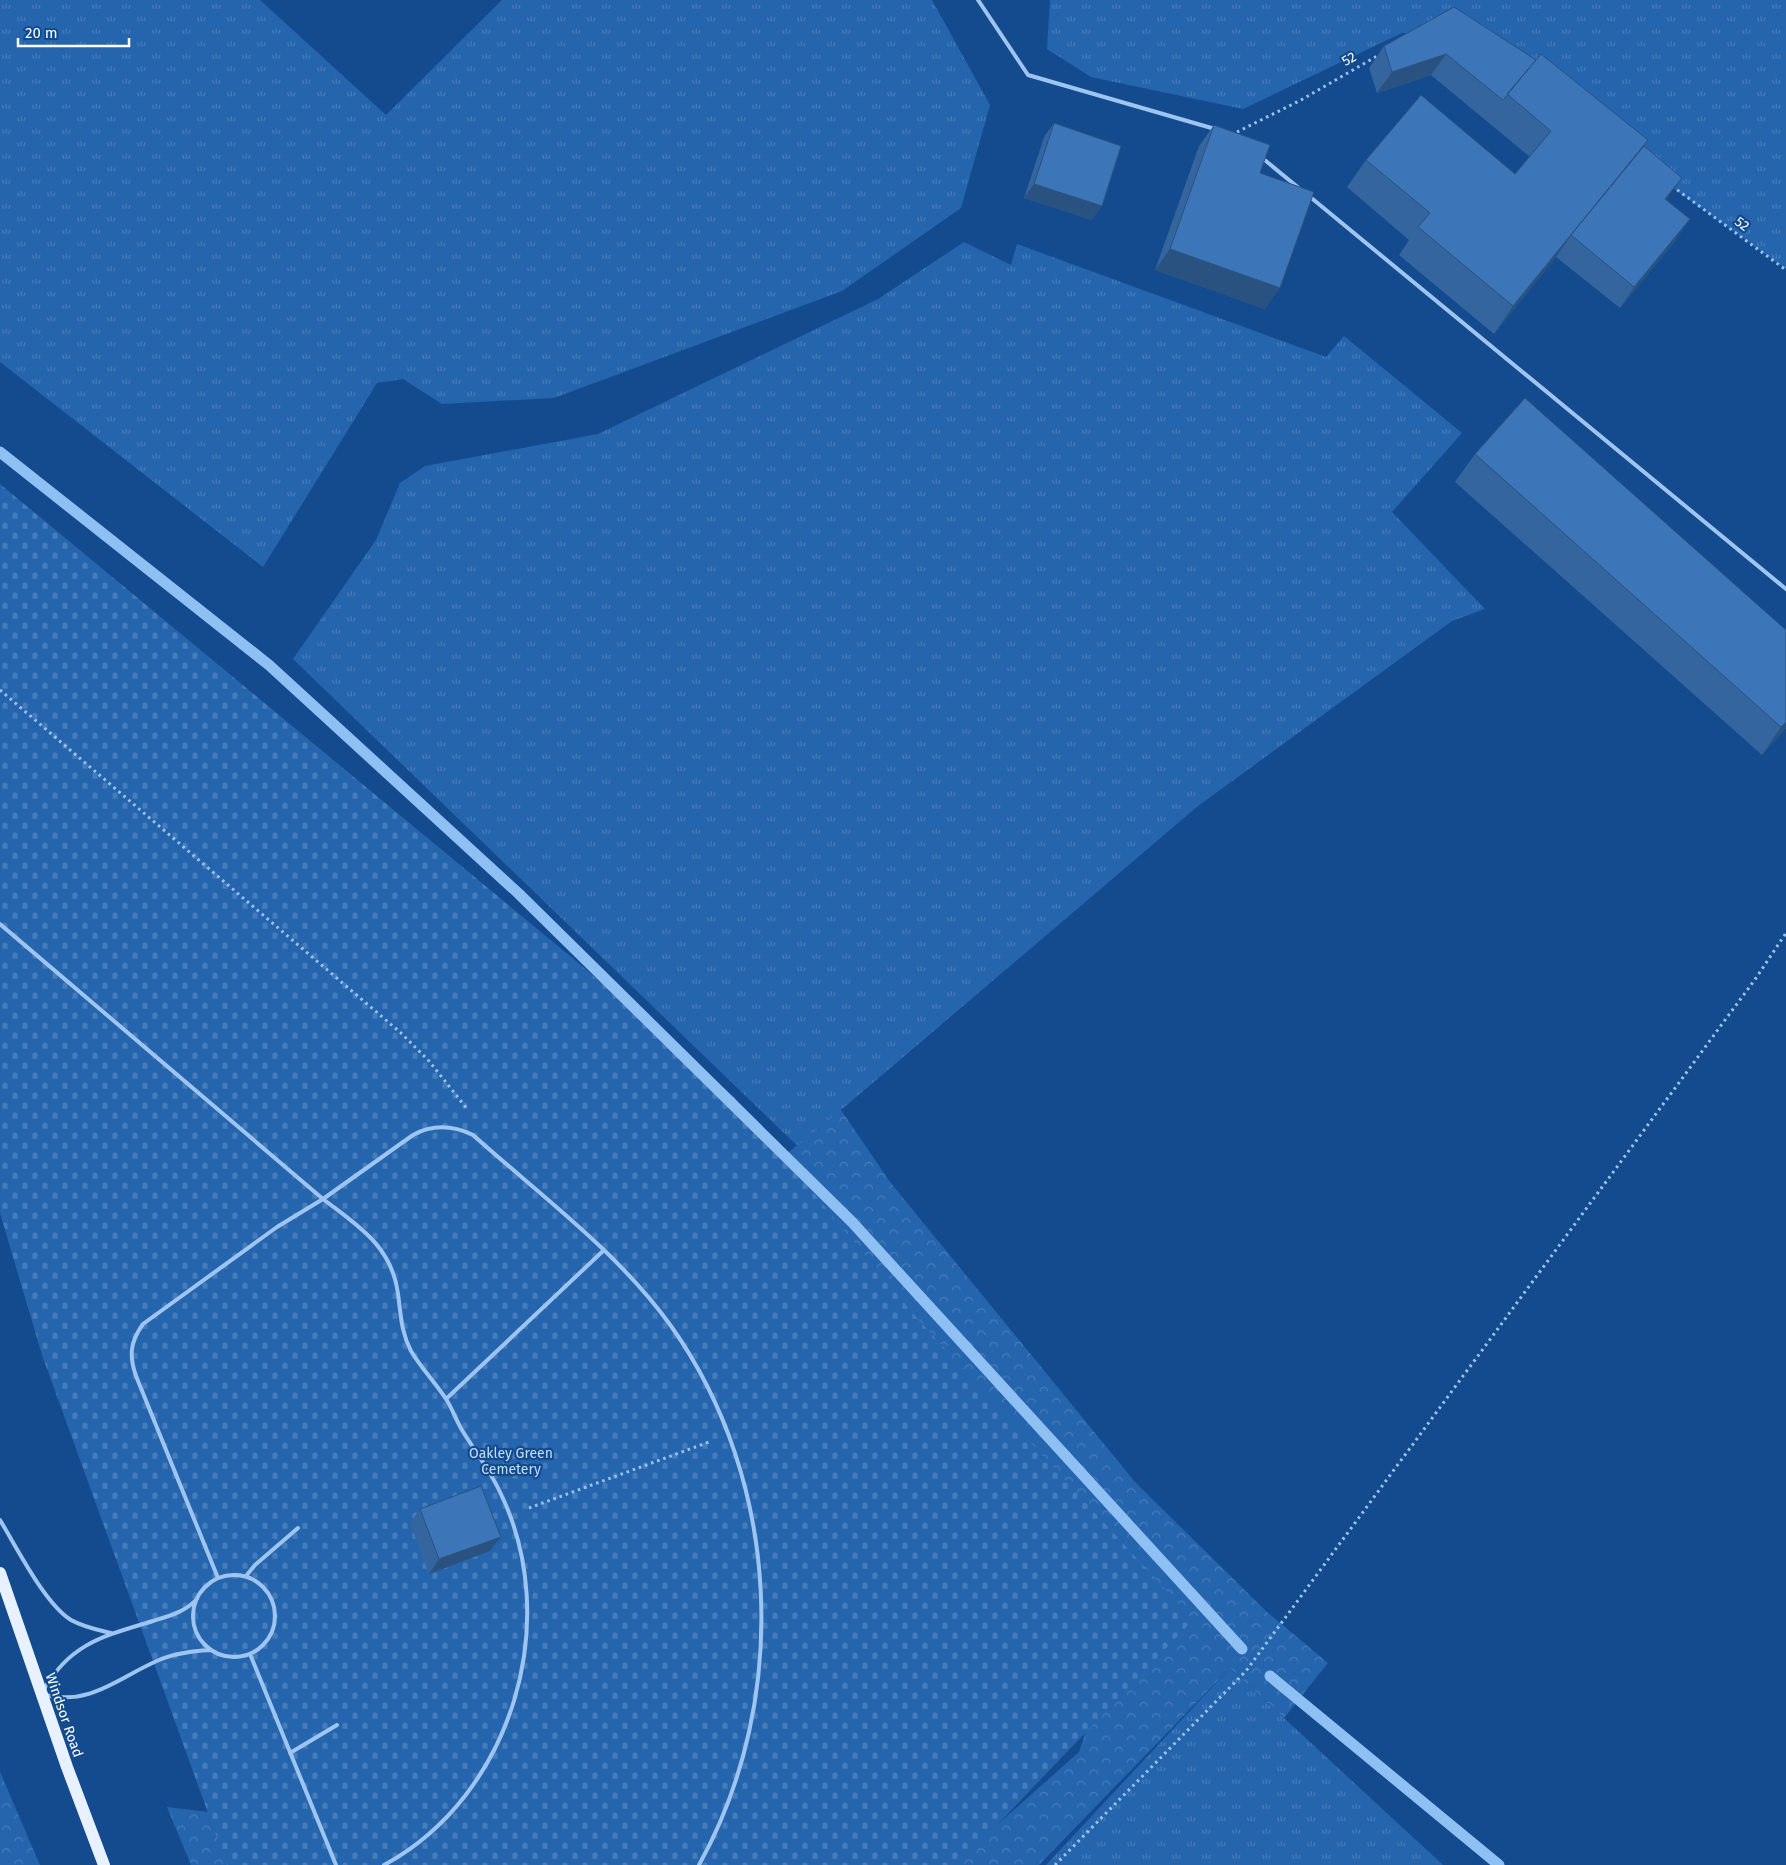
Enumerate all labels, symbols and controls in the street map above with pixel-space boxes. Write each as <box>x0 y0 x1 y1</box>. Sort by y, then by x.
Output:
scale bar <box>18 15 129 47</box>
text: 20 m <box>25 24 58 42</box>
street label: 52 <box>1339 48 1359 70</box>
street label: 52 <box>1731 213 1753 235</box>
park label: Oakley Green Cemetery <box>469 1445 553 1478</box>
street label: Windsor Road <box>42 1671 86 1759</box>

